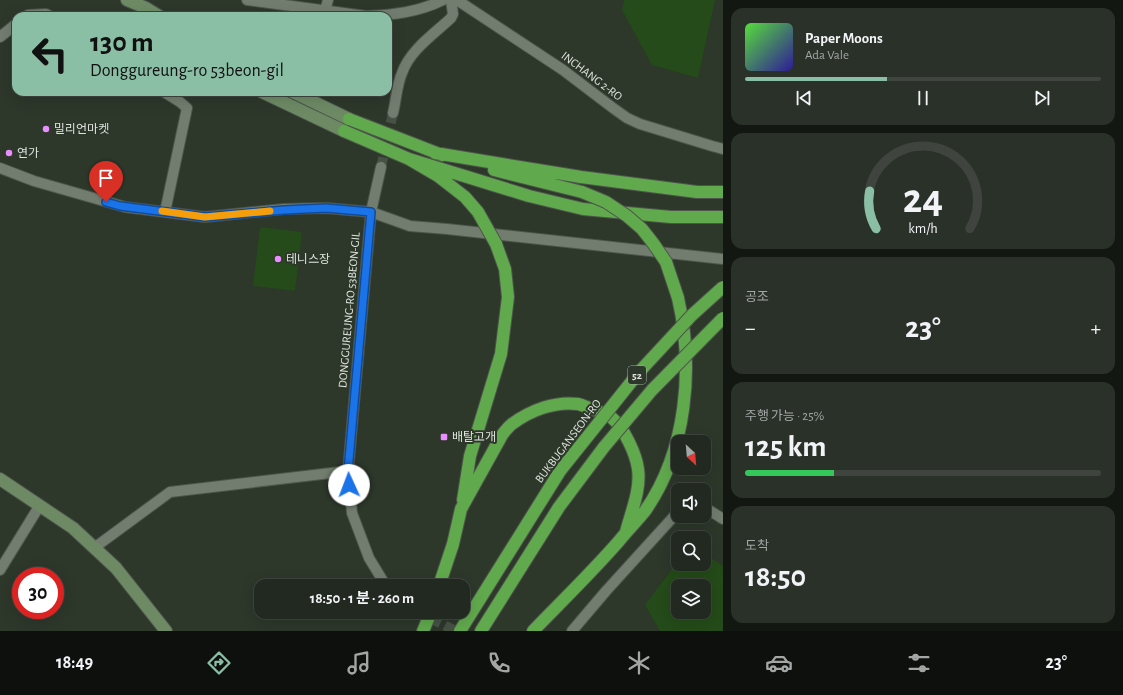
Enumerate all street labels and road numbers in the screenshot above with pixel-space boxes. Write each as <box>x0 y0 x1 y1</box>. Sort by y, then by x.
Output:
street label: INCHANG 2-RO <box>559 49 625 103</box>
street label: DONGGUREUNG-RO 53BEON-GIL <box>336 232 362 388</box>
road number: 52 <box>628 366 646 384</box>
street label: BUKBUGANSEON-RO <box>533 397 603 485</box>

